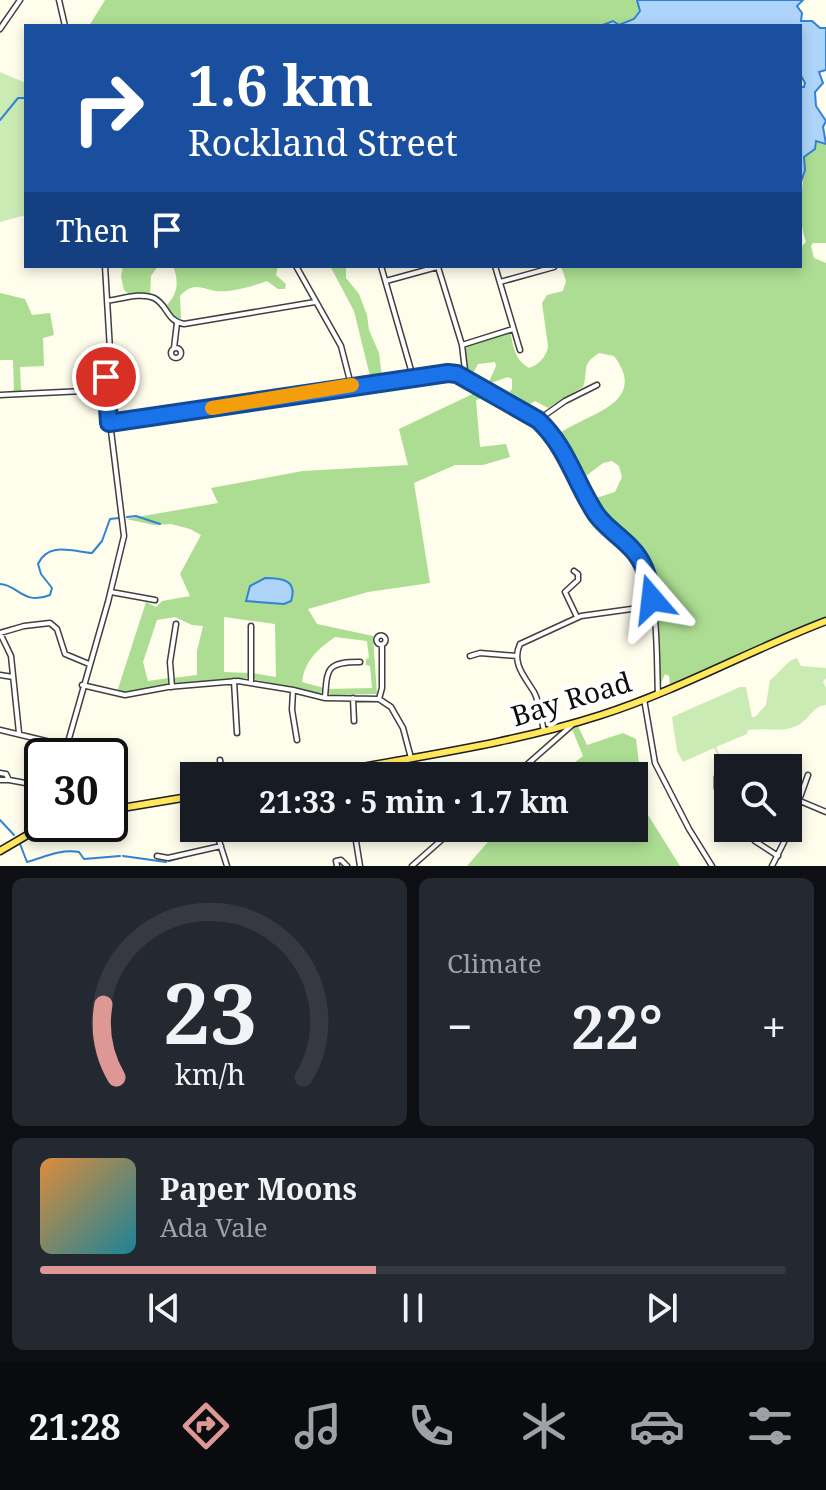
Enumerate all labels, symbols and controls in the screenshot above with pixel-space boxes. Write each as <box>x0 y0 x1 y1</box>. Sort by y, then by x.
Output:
text: 1.6 km <box>188 46 373 122</box>
icon: right <box>56 56 160 160</box>
text: Rockland Street <box>188 118 458 167</box>
icon: arrive <box>145 208 189 252</box>
text: Then <box>56 210 129 251</box>
pin <box>72 343 140 411</box>
icon: arrive <box>84 355 128 399</box>
position arrow <box>610 557 694 641</box>
street label: Bay Road <box>506 662 636 734</box>
speed limit sign: 30 <box>24 738 128 842</box>
map controls <box>714 754 802 842</box>
button: search <box>714 754 802 842</box>
text: 21:33 · 5 min · 1.7 km <box>259 781 569 822</box>
text: Climate <box>447 945 542 981</box>
text: 23 <box>162 955 257 1068</box>
text: 22° <box>571 985 663 1067</box>
text: − <box>447 996 472 1056</box>
text: + <box>761 996 786 1056</box>
text: km/h <box>174 1054 245 1093</box>
text: Paper Moons <box>160 1168 357 1209</box>
text: Ada Vale <box>160 1209 268 1245</box>
icon: previous <box>142 1286 186 1330</box>
icon: pause <box>391 1286 435 1330</box>
icon: next <box>640 1286 684 1330</box>
icon: directions <box>178 1398 234 1454</box>
icon: music <box>290 1398 346 1454</box>
icon: phone <box>403 1398 459 1454</box>
icon: climate <box>516 1398 572 1454</box>
icon: car <box>629 1398 685 1454</box>
icon: filters <box>742 1398 798 1454</box>
text: 21:28 <box>28 1402 121 1451</box>

